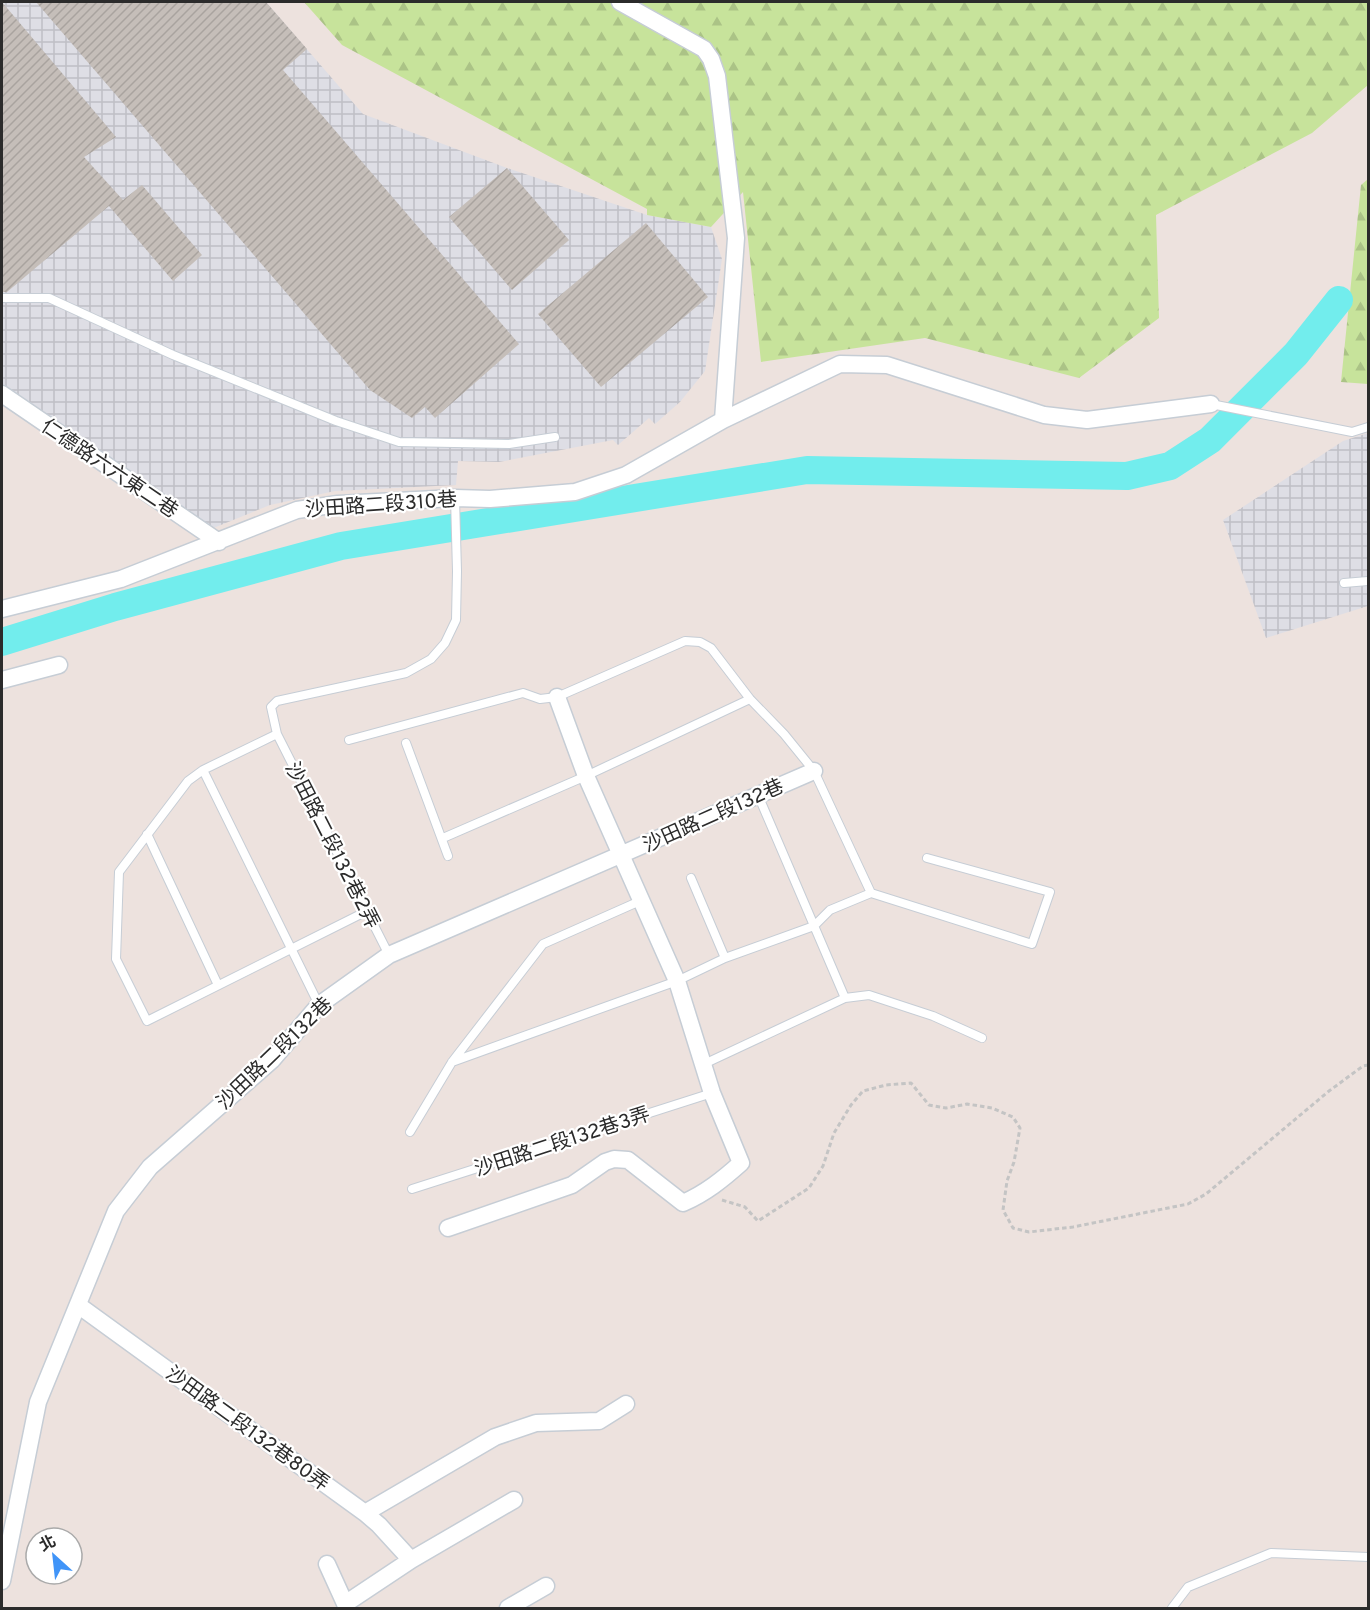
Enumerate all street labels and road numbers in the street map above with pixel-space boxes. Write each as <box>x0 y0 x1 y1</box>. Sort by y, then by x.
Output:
street label: 仁德路六六東二巷 <box>35 414 182 525</box>
street label: 沙田路二段310巷 <box>304 488 458 524</box>
street label: 沙田路二段132巷2弄 <box>278 758 384 934</box>
street label: 沙田路二段132巷 <box>639 774 788 859</box>
street label: 沙田路二段132巷 <box>212 993 339 1116</box>
street label: 沙田路二段132巷3弄 <box>471 1102 654 1184</box>
street label: 沙田路二段132巷80弄 <box>160 1361 334 1498</box>

